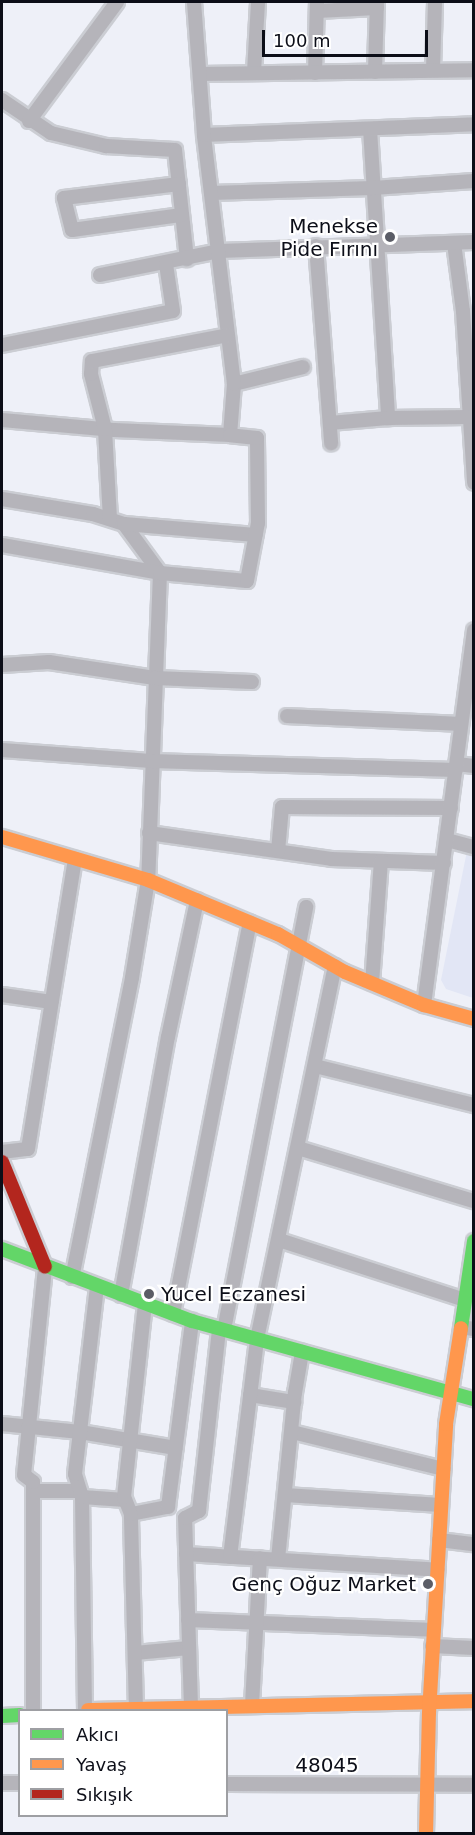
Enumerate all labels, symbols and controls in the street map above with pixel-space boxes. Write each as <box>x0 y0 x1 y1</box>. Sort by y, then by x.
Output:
scale bar <box>265 18 432 56</box>
text: 100 m <box>273 30 331 51</box>
place label: Menekse Pide Fırını <box>280 214 378 261</box>
marker: Menekse Pide Fırını <box>383 230 397 244</box>
place label: Yucel Eczanesi <box>161 1282 306 1306</box>
marker: Yucel Eczanesi <box>142 1287 156 1301</box>
place label: Genç Oğuz Market <box>231 1572 416 1596</box>
marker: Genç Oğuz Market <box>421 1577 435 1591</box>
legend <box>18 1709 228 1817</box>
text: Akıcı <box>76 1724 119 1745</box>
street label: 48045 <box>295 1753 359 1777</box>
text: Yavaş <box>76 1754 127 1775</box>
text: Sıkışık <box>76 1784 133 1805</box>

